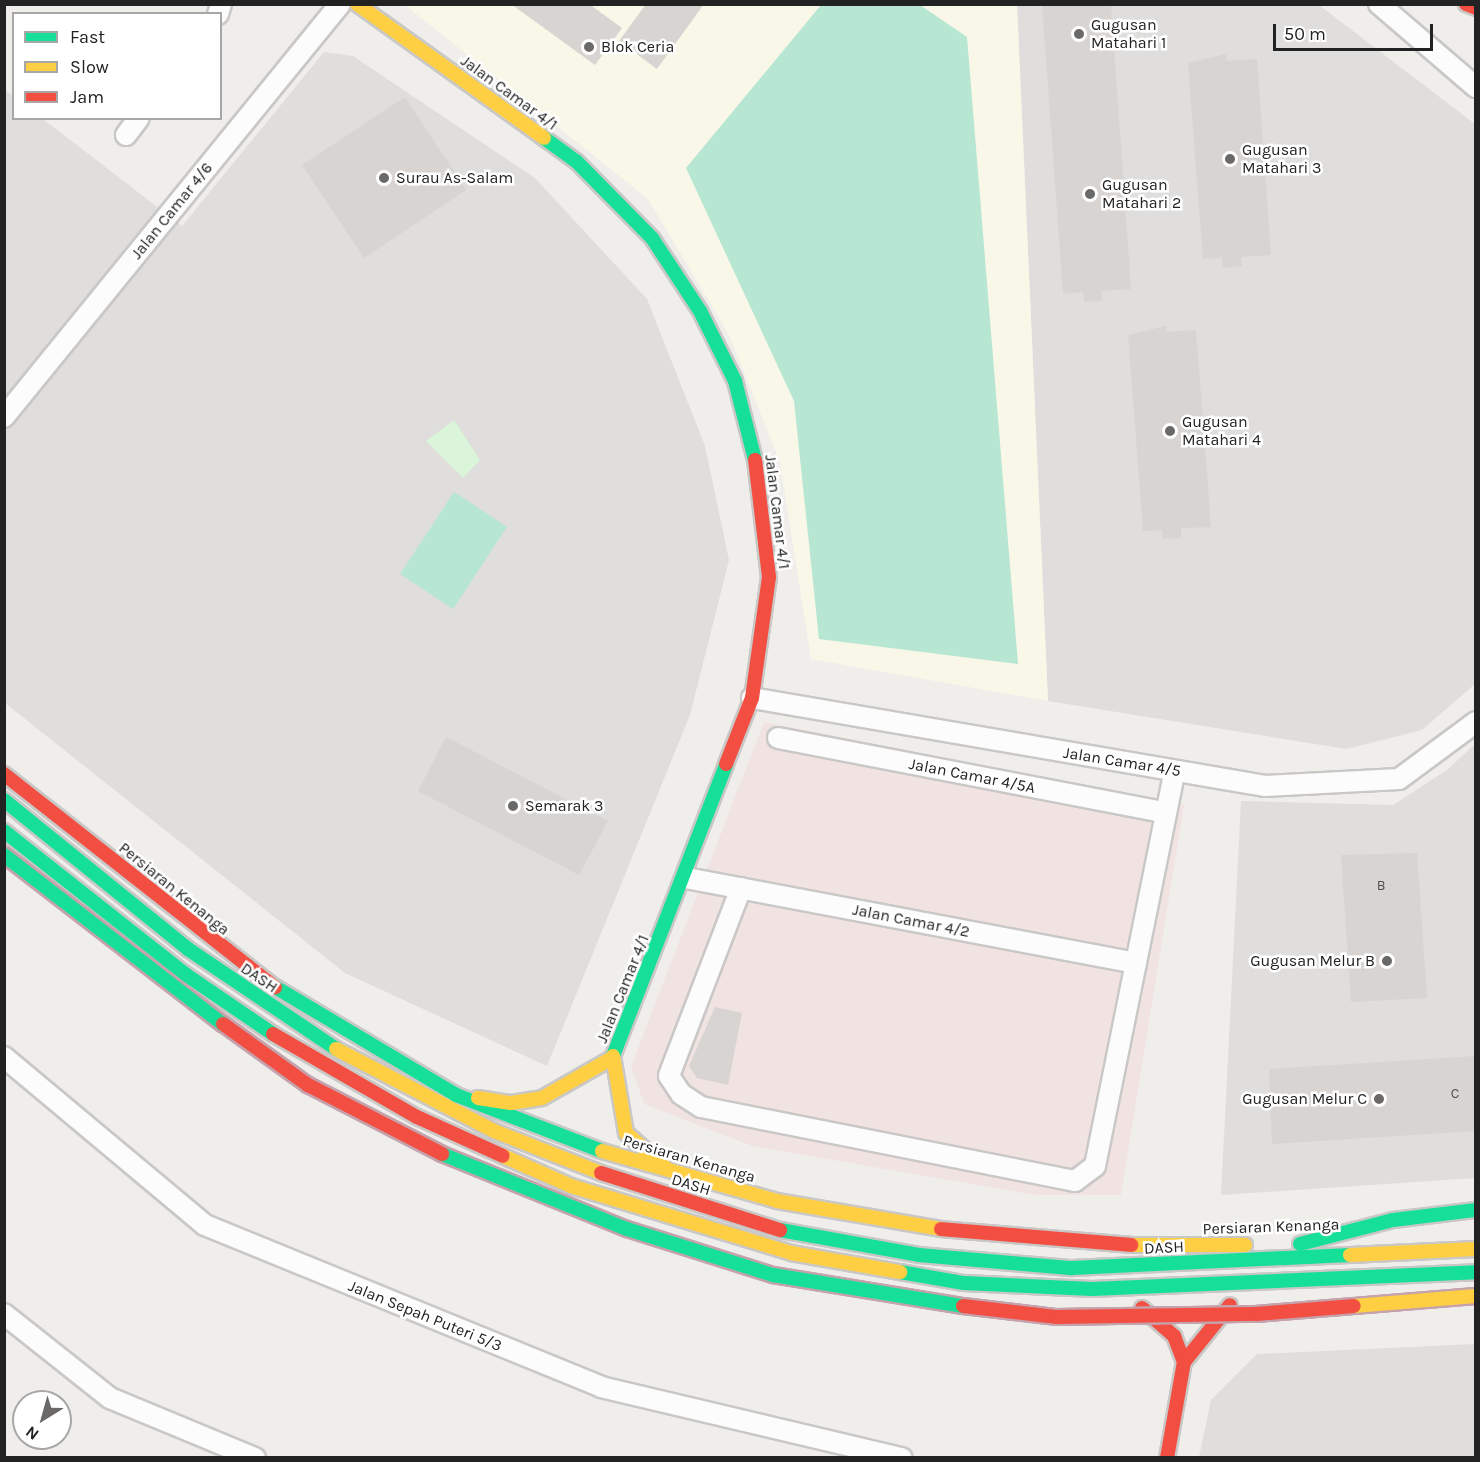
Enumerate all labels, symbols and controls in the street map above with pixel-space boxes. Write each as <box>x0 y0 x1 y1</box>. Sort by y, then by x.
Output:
legend <box>12 12 222 120</box>
scale bar <box>1276 12 1436 50</box>
place label: Gugusan Matahari 1 <box>1091 15 1166 53</box>
text: 50 m <box>1284 23 1326 45</box>
text: Fast <box>70 26 105 48</box>
marker: Gugusan Matahari 1 <box>1072 27 1086 41</box>
place label: Blok Ceria <box>601 37 674 57</box>
marker: Blok Ceria <box>582 40 596 54</box>
street label: Jalan Camar 4/1 <box>457 51 561 135</box>
text: Slow <box>70 56 109 78</box>
text: Jam <box>70 86 104 108</box>
place label: Gugusan Matahari 3 <box>1242 140 1321 178</box>
marker: Gugusan Matahari 3 <box>1223 152 1237 166</box>
street label: Jalan Camar 4/6 <box>127 159 217 263</box>
place label: Surau As-Salam <box>396 168 513 188</box>
marker: Surau As-Salam <box>377 171 391 185</box>
place label: Gugusan Matahari 2 <box>1102 175 1181 213</box>
marker: Gugusan Matahari 2 <box>1083 187 1097 201</box>
place label: Gugusan Matahari 4 <box>1182 412 1261 450</box>
marker: Gugusan Matahari 4 <box>1163 424 1177 438</box>
street label: Jalan Camar 4/1 <box>760 454 794 570</box>
street label: Jalan Camar 4/5 <box>1062 743 1182 781</box>
street label: Jalan Camar 4/5A <box>907 754 1037 798</box>
place label: Semarak 3 <box>525 796 604 816</box>
marker: Semarak 3 <box>506 799 520 813</box>
street label: Persiaran Kenanga <box>115 838 233 940</box>
house number: B <box>1377 878 1385 894</box>
street label: Jalan Camar 4/2 <box>851 900 971 942</box>
street label: Jalan Camar 4/1 <box>593 932 653 1046</box>
place label: Gugusan Melur B <box>1250 951 1375 971</box>
marker: Gugusan Melur B <box>1380 954 1394 968</box>
street label: DASH <box>237 959 281 997</box>
house number: C <box>1451 1086 1459 1102</box>
place label: Gugusan Melur C <box>1242 1089 1367 1109</box>
marker: Gugusan Melur C <box>1372 1092 1386 1106</box>
street label: Persiaran Kenanga <box>621 1131 757 1187</box>
street label: DASH <box>669 1170 713 1200</box>
street label: Persiaran Kenanga <box>1202 1215 1340 1239</box>
street label: DASH <box>1143 1237 1185 1259</box>
street label: Jalan Sepah Puteri 5/3 <box>345 1276 505 1356</box>
north arrow <box>12 1390 72 1450</box>
text: N <box>22 1422 42 1444</box>

